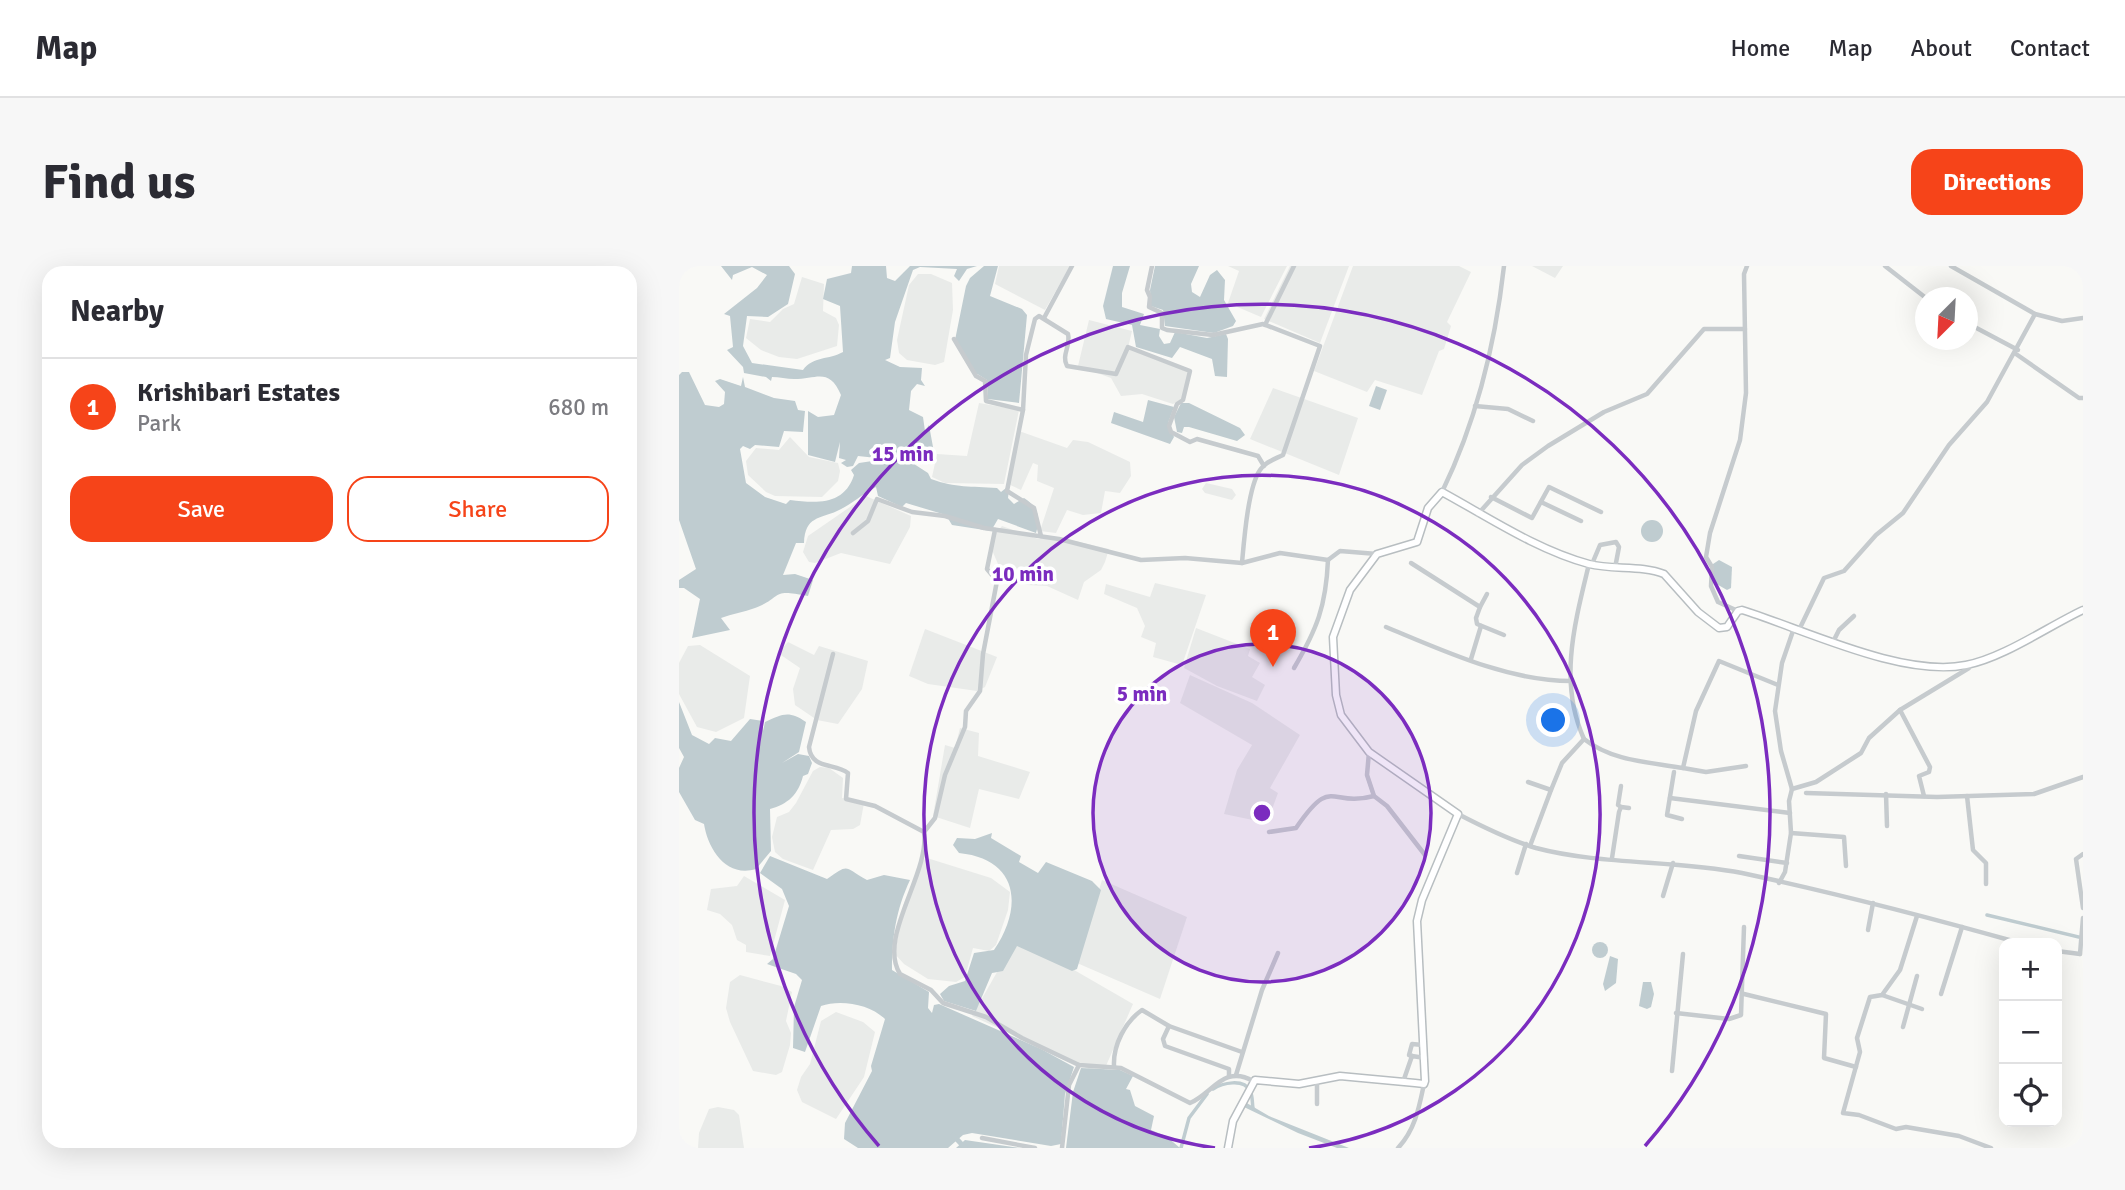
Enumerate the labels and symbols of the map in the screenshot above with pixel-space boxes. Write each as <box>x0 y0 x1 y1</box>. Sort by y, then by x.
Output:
north arrow <box>1915 287 1978 350</box>
text: 15 min <box>872 441 934 467</box>
text: 10 min <box>992 561 1054 587</box>
pin: 1 <box>1250 609 1296 667</box>
text: 5 min <box>1117 681 1167 707</box>
your location <box>1536 703 1570 737</box>
centre of rings <box>1250 801 1274 825</box>

